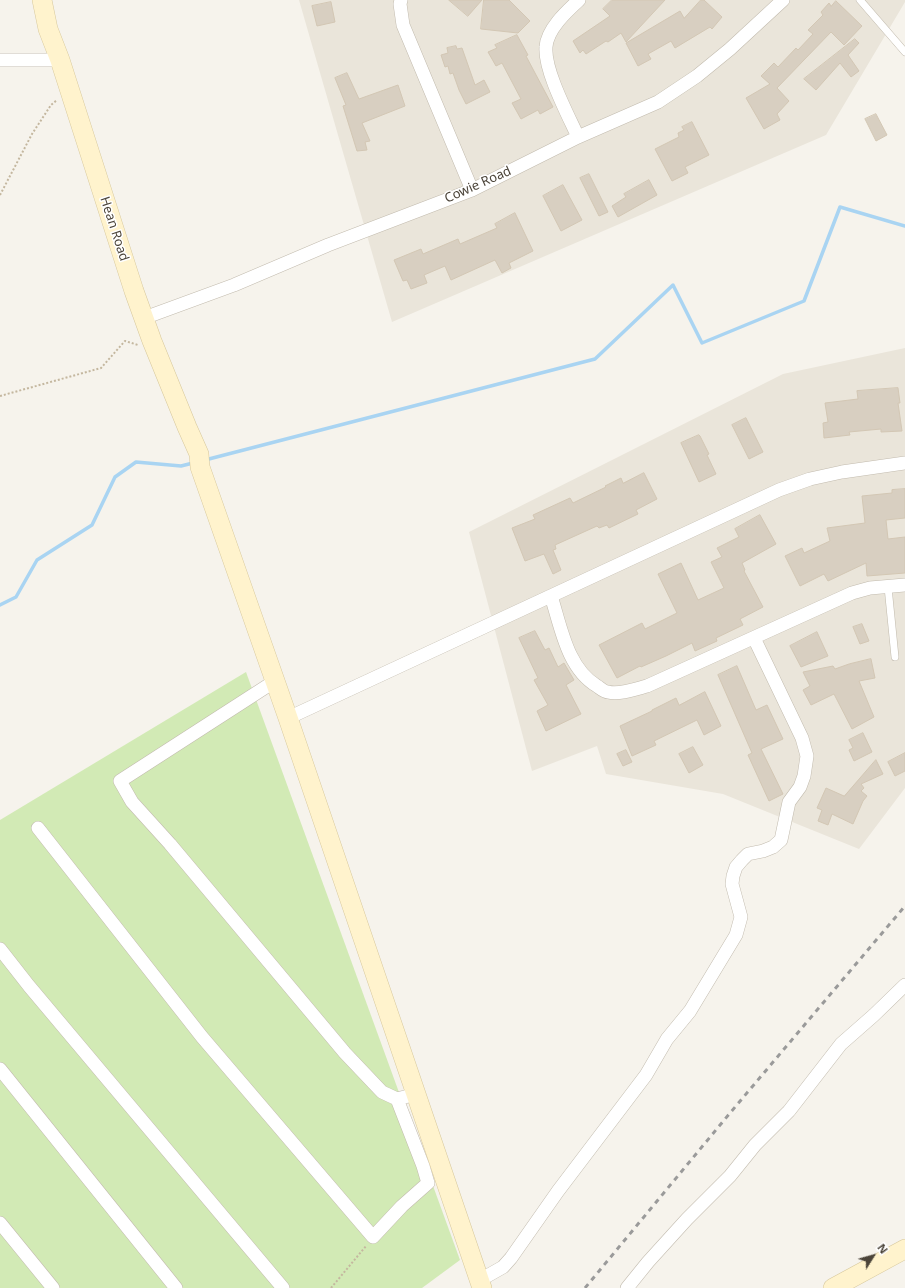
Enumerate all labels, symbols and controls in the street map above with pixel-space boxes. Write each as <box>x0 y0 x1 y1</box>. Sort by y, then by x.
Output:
street label: Cowie Road <box>442 163 514 207</box>
street label: Hean Road <box>96 195 132 263</box>
north arrow <box>853 1236 893 1276</box>
text: N <box>874 1240 892 1257</box>

